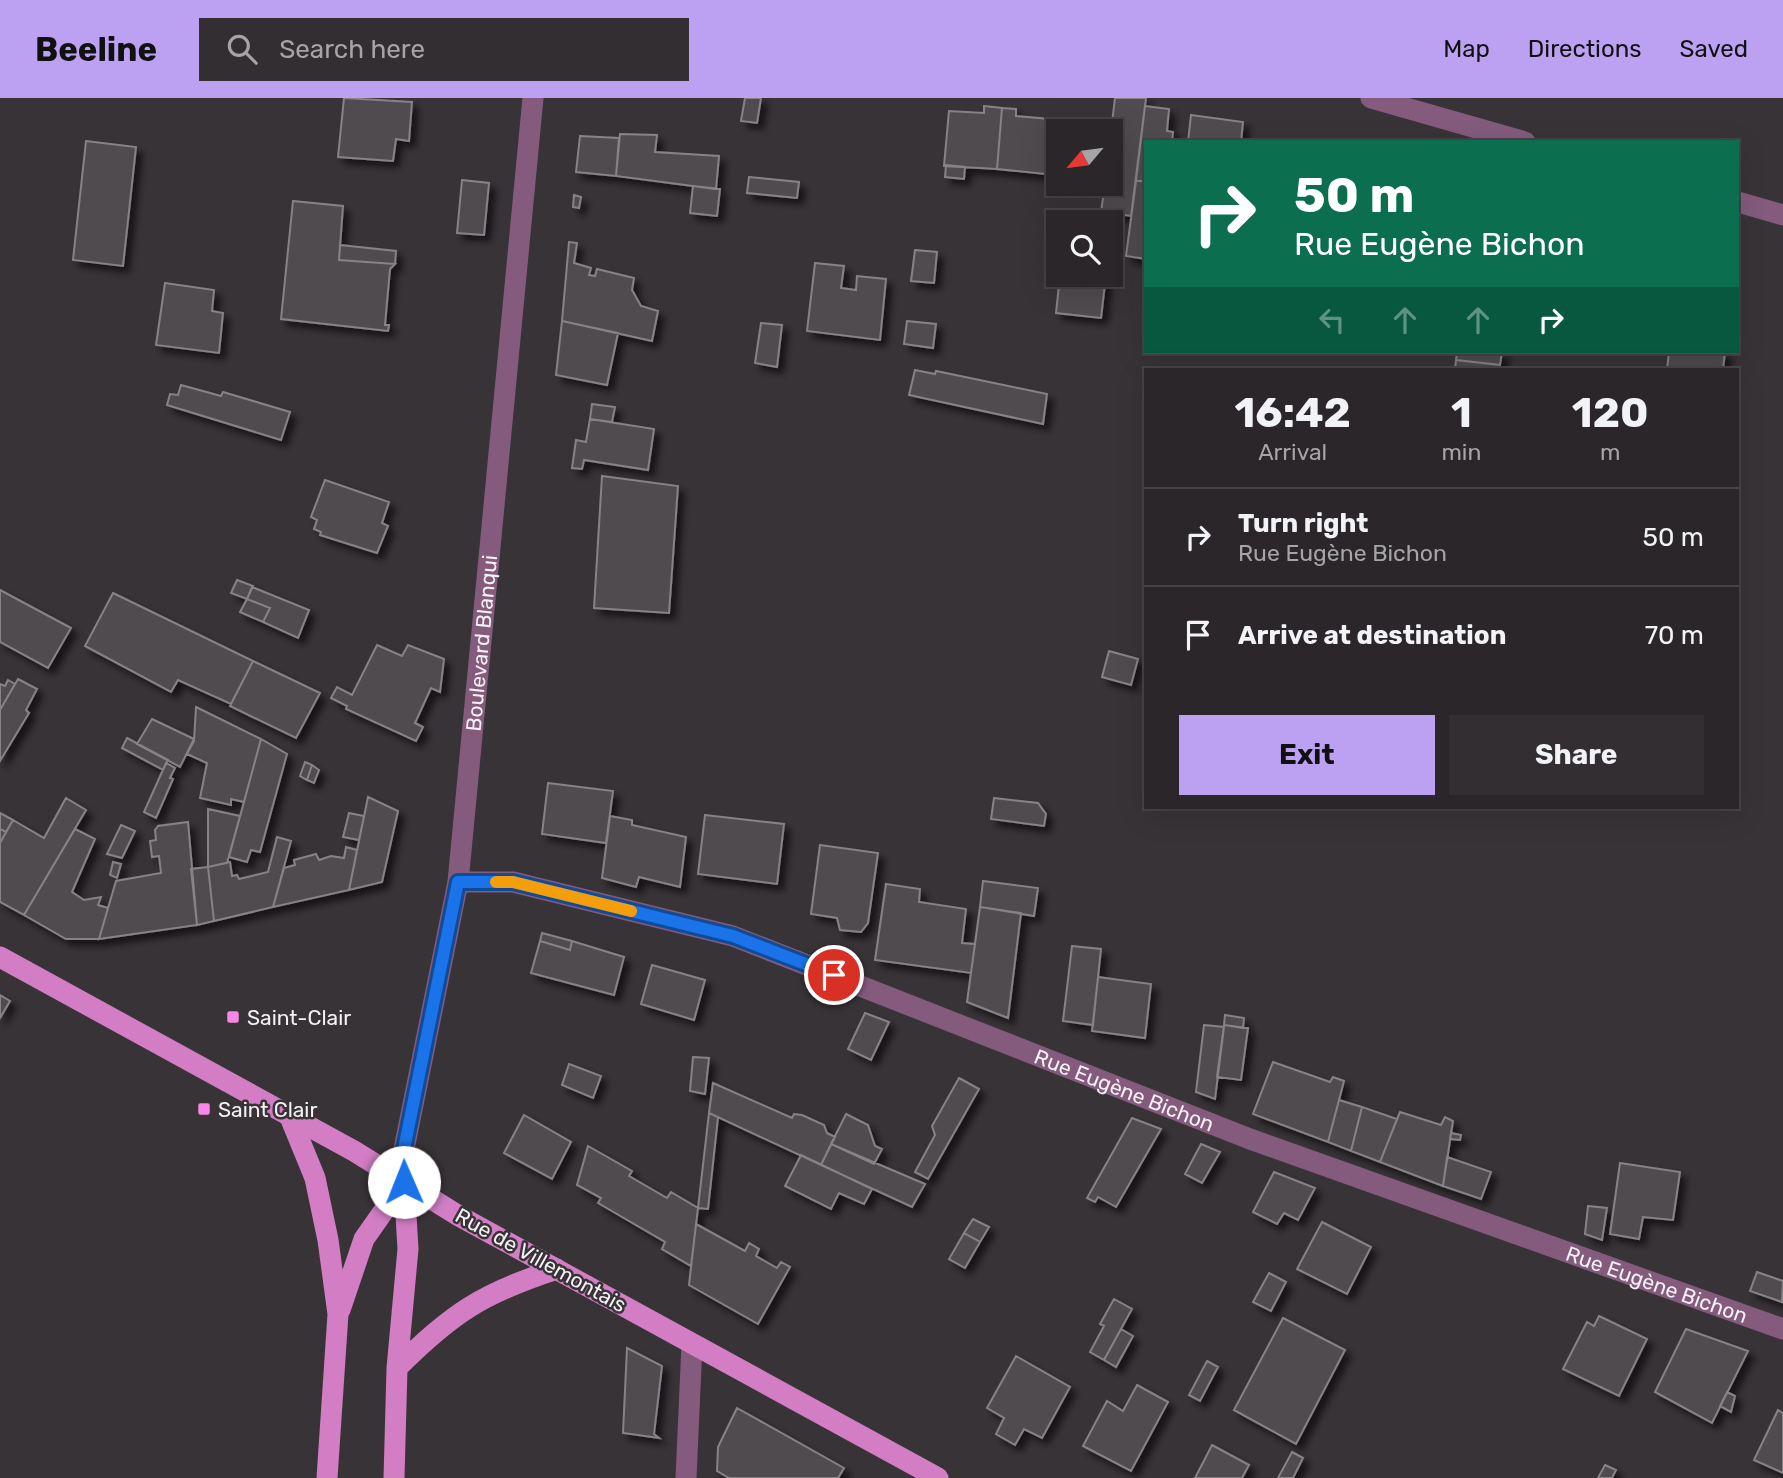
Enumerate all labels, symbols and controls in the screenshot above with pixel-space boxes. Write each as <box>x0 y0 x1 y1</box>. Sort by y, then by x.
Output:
search box <box>199 18 689 81</box>
text: Beeline <box>35 30 157 69</box>
icon: search <box>223 30 261 68</box>
text: Search here <box>279 34 425 65</box>
text: Map <box>1443 35 1490 63</box>
text: Directions <box>1528 35 1641 63</box>
text: Saved <box>1679 35 1748 63</box>
north arrow <box>1046 119 1124 196</box>
map controls <box>1046 119 1123 287</box>
text: 50 m <box>1294 166 1414 224</box>
icon: right <box>1179 168 1270 259</box>
button: search <box>1046 210 1123 287</box>
text: Rue Eugène Bichon <box>1294 225 1585 263</box>
icon: left <box>1313 301 1351 339</box>
icon: ahead <box>1386 301 1424 339</box>
icon: ahead <box>1459 301 1497 339</box>
icon: right <box>1532 301 1570 339</box>
text: 16:42 <box>1234 388 1351 438</box>
text: 1 <box>1451 388 1472 438</box>
text: 120 <box>1572 388 1649 438</box>
text: Arrival <box>1258 438 1327 466</box>
text: min <box>1441 438 1481 466</box>
text: m <box>1600 438 1620 466</box>
text: Turn right <box>1238 508 1368 539</box>
icon: right <box>1179 518 1217 556</box>
text: 50 m <box>1643 522 1704 553</box>
text: Rue Eugène Bichon <box>1238 539 1447 567</box>
street label: Boulevard Blanqui <box>460 554 502 732</box>
icon: arrive <box>1179 616 1217 654</box>
text: Arrive at destination <box>1238 620 1506 651</box>
text: 70 m <box>1645 620 1704 651</box>
button: Exit <box>1179 715 1435 795</box>
button: Share <box>1449 715 1704 795</box>
pin <box>804 945 864 1005</box>
icon: arrive <box>815 956 853 994</box>
place label: Saint-Clair <box>247 1005 351 1030</box>
marker: Saint-Clair <box>225 1009 241 1025</box>
street label: Rue Eugène Bichon <box>1031 1043 1218 1136</box>
place label: Saint Clair <box>218 1097 317 1122</box>
marker: Saint Clair <box>196 1101 212 1117</box>
position arrow <box>367 1145 441 1219</box>
street label: Rue de Villemontais <box>451 1203 631 1317</box>
street label: Rue Eugène Bichon <box>1563 1240 1751 1328</box>

